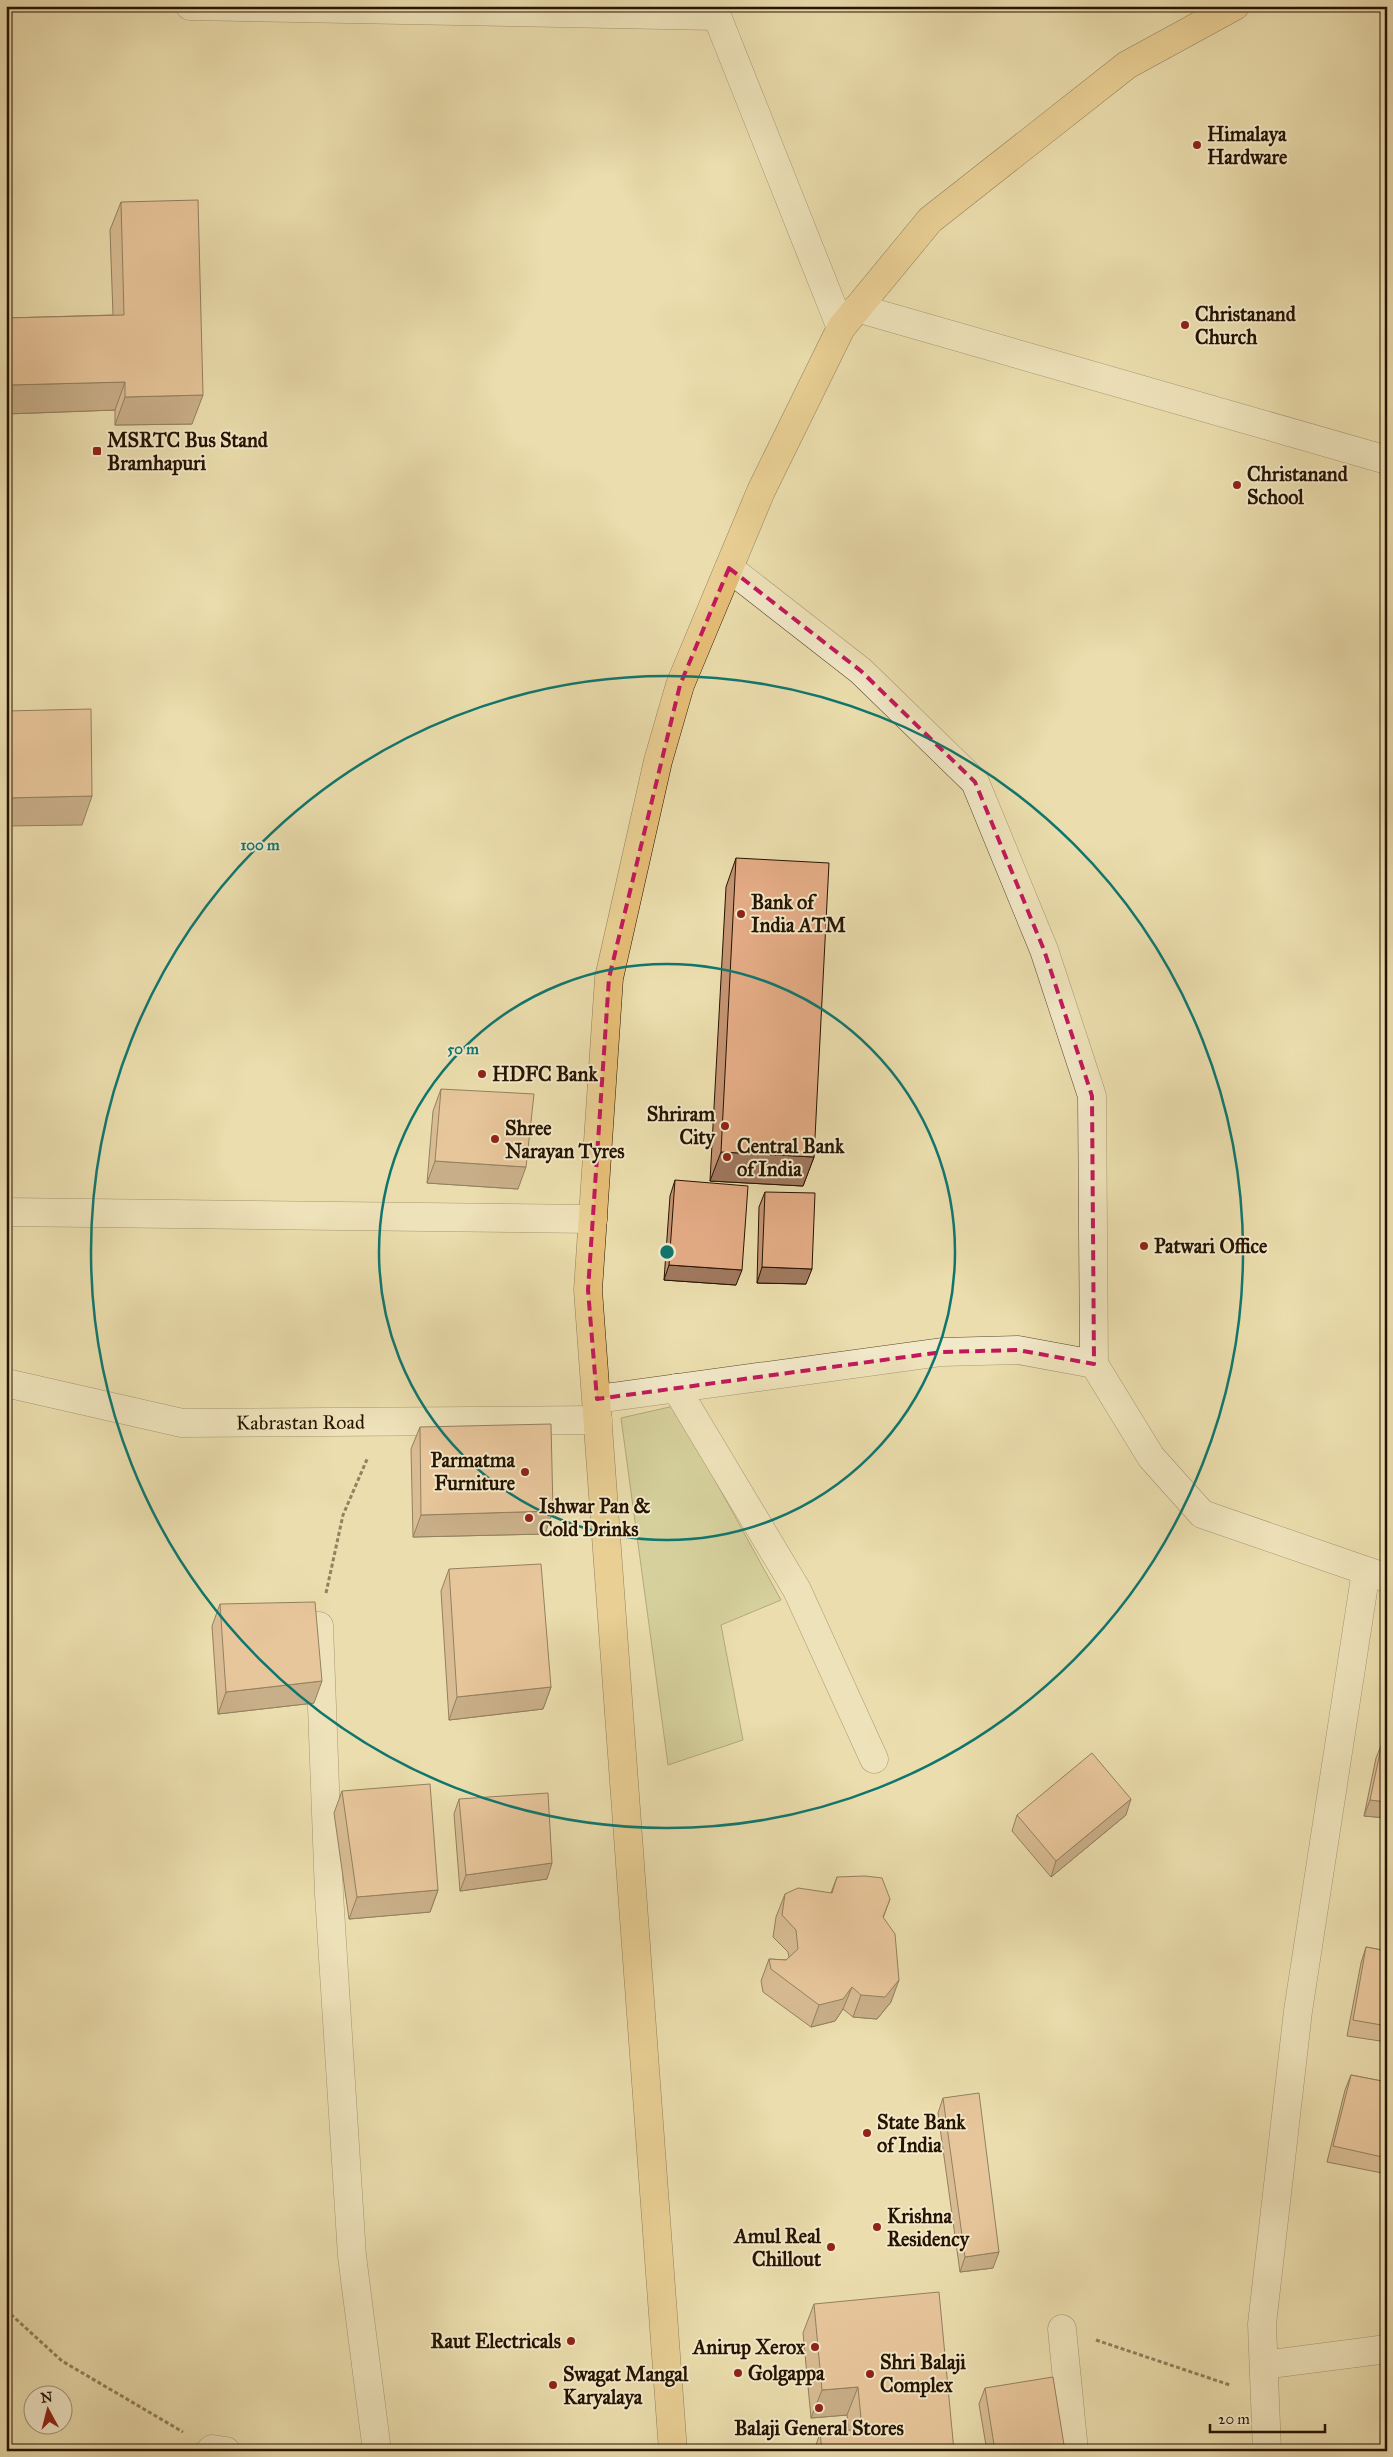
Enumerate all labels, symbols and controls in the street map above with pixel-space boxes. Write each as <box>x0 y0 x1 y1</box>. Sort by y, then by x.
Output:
place label: Himalaya Hardware <box>1207 122 1288 169</box>
marker: Himalaya Hardware <box>1191 139 1203 151</box>
place label: Christanand Church <box>1195 302 1297 349</box>
marker: Christanand Church <box>1179 319 1191 331</box>
place label: MSRTC Bus Stand Bramhapuri <box>107 428 269 476</box>
marker: MSRTC Bus Stand Bramhapuri <box>91 445 103 457</box>
place label: Christanand School <box>1247 462 1349 509</box>
marker: Christanand School <box>1231 479 1243 491</box>
text: 100 m <box>240 836 280 854</box>
place label: Bank of India ATM <box>751 890 846 937</box>
marker: Bank of India ATM <box>735 908 747 920</box>
text: 50 m <box>447 1040 479 1058</box>
place label: HDFC Bank <box>492 1062 598 1086</box>
marker: HDFC Bank <box>476 1068 488 1080</box>
place label: Shriram City <box>647 1102 717 1150</box>
place label: Shree Narayan Tyres <box>505 1116 625 1164</box>
marker: Shriram City <box>719 1120 731 1132</box>
marker: Shree Narayan Tyres <box>489 1133 501 1145</box>
place label: Central Bank of India <box>737 1134 845 1181</box>
marker: Central Bank of India <box>721 1151 733 1163</box>
place label: Patwari Office <box>1154 1234 1268 1258</box>
marker: Patwari Office <box>1138 1240 1150 1252</box>
centre of rings <box>658 1243 676 1261</box>
street label: Kabrastan Road <box>236 1410 365 1435</box>
place label: Parmatma Furniture <box>430 1448 516 1495</box>
marker: Parmatma Furniture <box>519 1466 531 1478</box>
place label: Ishwar Pan & Cold Drinks <box>539 1494 651 1541</box>
marker: Ishwar Pan & Cold Drinks <box>523 1512 535 1524</box>
place label: State Bank of India <box>877 2110 966 2157</box>
marker: State Bank of India <box>861 2127 873 2139</box>
place label: Krishna Residency <box>887 2204 971 2252</box>
marker: Krishna Residency <box>871 2221 883 2233</box>
place label: Amul Real Chillout <box>732 2224 822 2271</box>
marker: Amul Real Chillout <box>825 2241 837 2253</box>
place label: Raut Electricals <box>430 2329 562 2353</box>
marker: Raut Electricals <box>565 2335 577 2347</box>
place label: Anirup Xerox <box>691 2335 806 2360</box>
marker: Anirup Xerox <box>809 2341 821 2353</box>
place label: Shri Balaji Complex <box>880 2350 966 2398</box>
place label: Golgappa <box>748 2361 825 2386</box>
place label: Swagat Mangal Karyalaya <box>563 2362 689 2410</box>
marker: Golgappa <box>732 2367 744 2379</box>
marker: Shri Balaji Complex <box>864 2368 876 2380</box>
marker: Swagat Mangal Karyalaya <box>547 2379 559 2391</box>
north arrow <box>22 2384 72 2434</box>
text: N <box>40 2388 54 2407</box>
marker: Balaji General Stores <box>813 2402 825 2414</box>
scale bar <box>1210 2402 1326 2434</box>
text: 20 m <box>1218 2410 1250 2428</box>
place label: Balaji General Stores <box>734 2416 905 2441</box>

